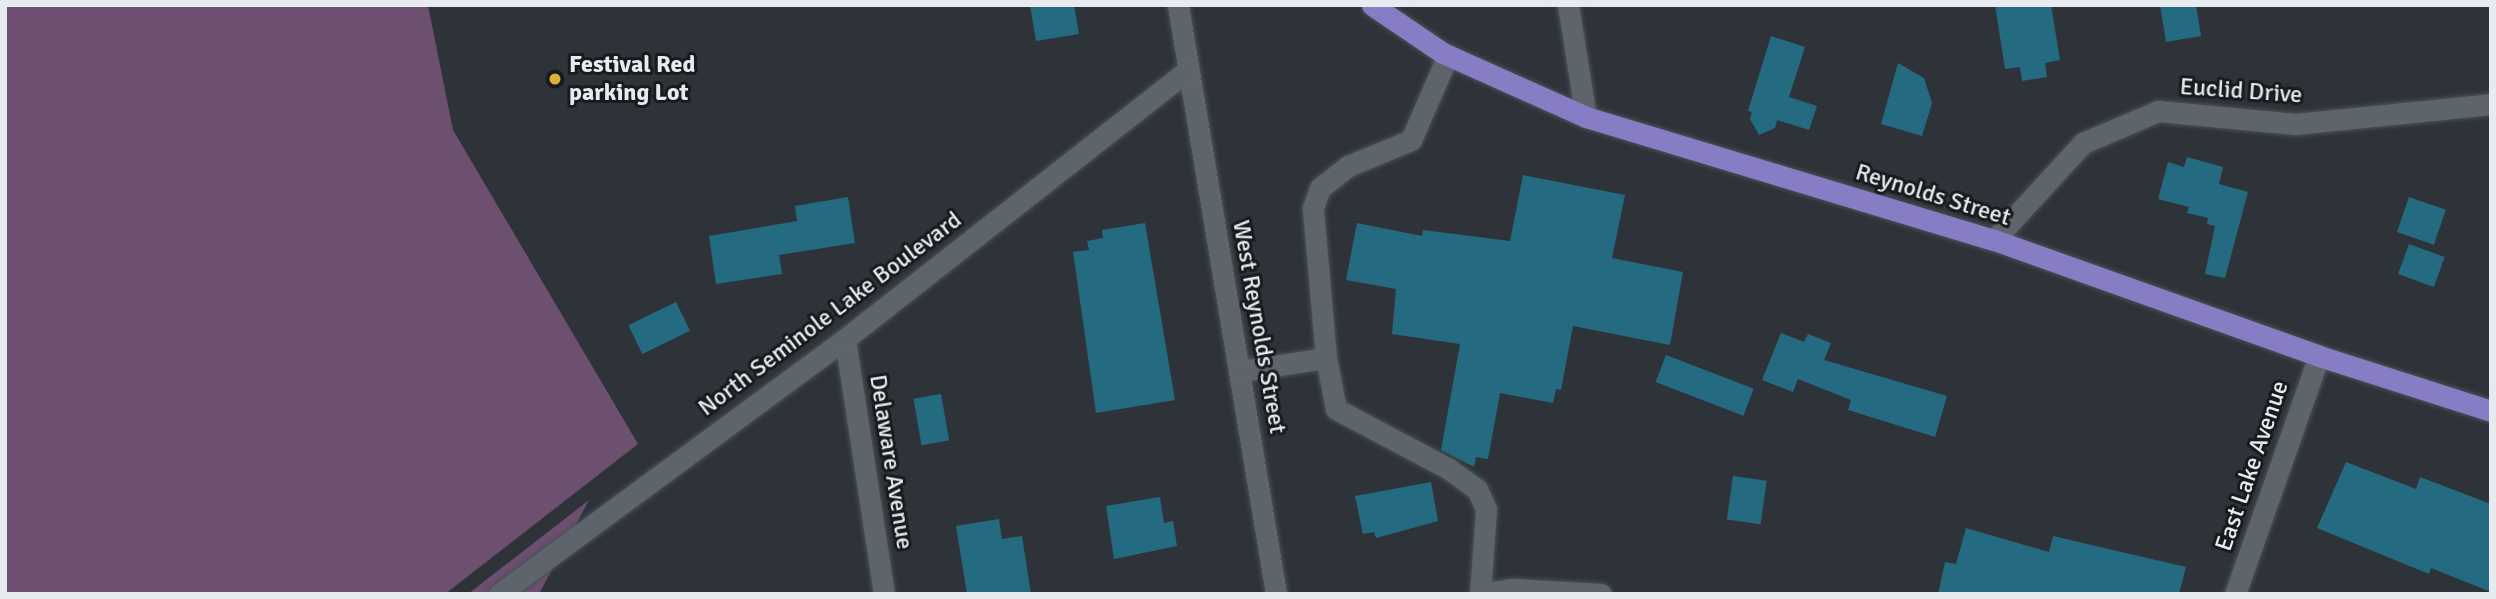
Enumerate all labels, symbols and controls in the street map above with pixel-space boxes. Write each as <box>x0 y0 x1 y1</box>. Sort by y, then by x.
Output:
place label: Festival Red parking Lot <box>569 51 695 107</box>
marker: Festival Red parking Lot <box>547 71 563 87</box>
street label: Euclid Drive <box>2179 72 2303 110</box>
street label: Reynolds Street <box>1852 158 2014 232</box>
street label: North Seminole Lake Boulevard <box>693 206 967 422</box>
street label: West Reynolds Street <box>1226 218 1292 436</box>
street label: Delaware Avenue <box>863 373 919 551</box>
street label: East Lake Avenue <box>2209 377 2295 555</box>

